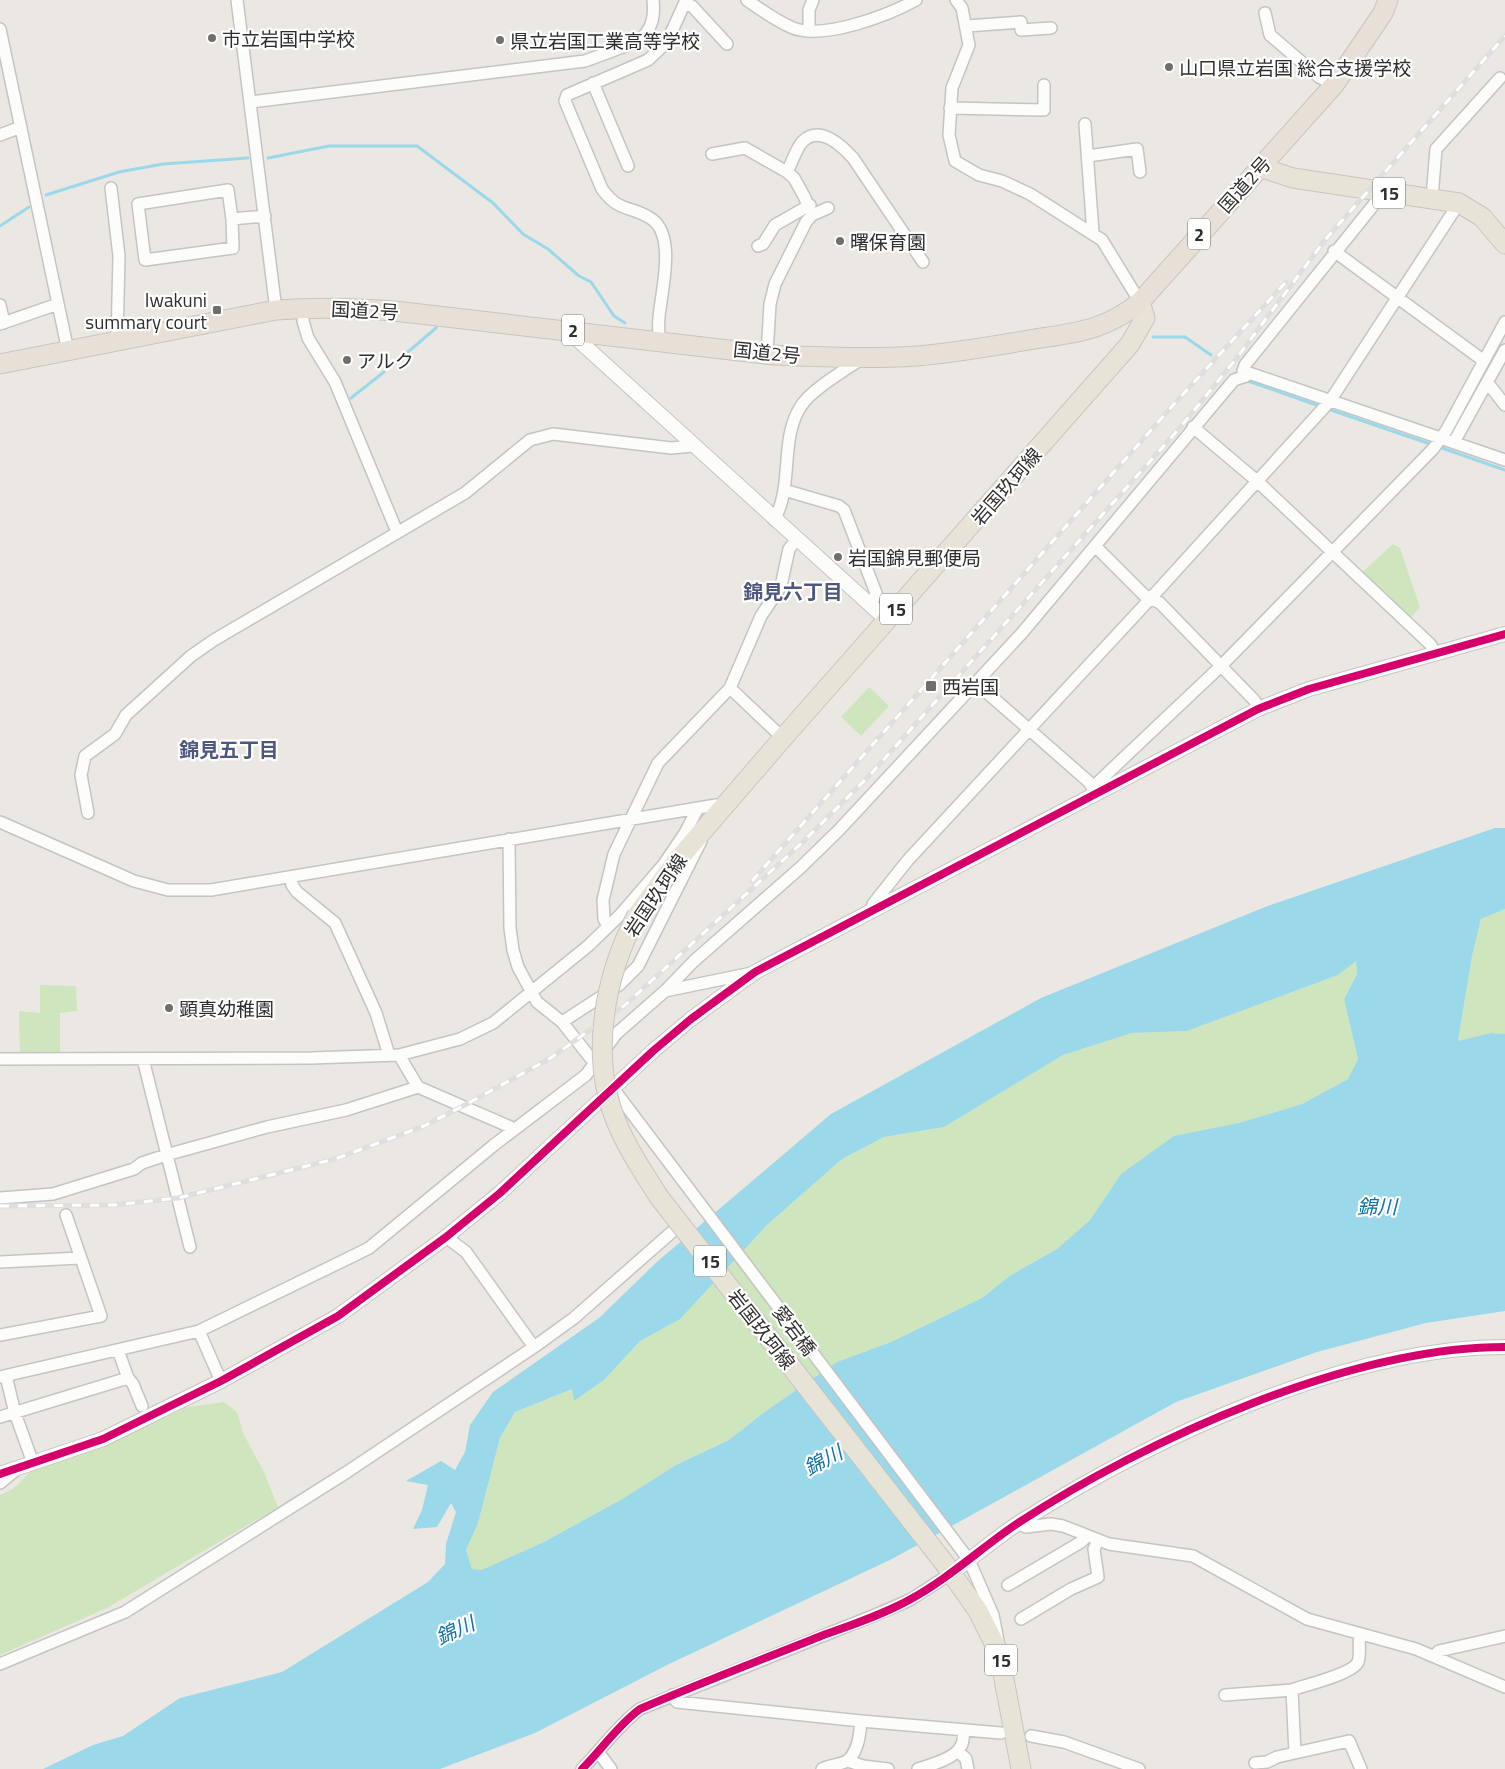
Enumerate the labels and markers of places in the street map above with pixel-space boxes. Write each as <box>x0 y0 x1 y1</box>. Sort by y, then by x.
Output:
place label: 市立岩国中学校 <box>222 24 355 53</box>
place label: 県立岩国工業高等学校 <box>510 26 700 55</box>
marker: 市立岩国中学校 <box>206 32 218 44</box>
marker: 県立岩国工業高等学校 <box>494 34 506 46</box>
place label: 山口県立岩国 総合支援学校 <box>1179 53 1411 82</box>
marker: 山口県立岩国 総合支援学校 <box>1163 61 1175 73</box>
place label: 曙保育園 <box>850 227 926 256</box>
marker: 曙保育園 <box>834 235 846 247</box>
place label: Iwakuni summary court <box>85 285 207 336</box>
marker: Iwakuni summary court <box>211 304 223 316</box>
place label: アルク <box>357 346 414 375</box>
marker: アルク <box>341 354 353 366</box>
place label: 岩国錦見郵便局 <box>848 543 981 572</box>
marker: 岩国錦見郵便局 <box>832 551 844 563</box>
place label: 西岩国 <box>942 672 999 701</box>
marker: 西岩国 <box>924 679 938 693</box>
place label: 顕真幼稚園 <box>179 994 274 1023</box>
marker: 顕真幼稚園 <box>163 1002 175 1014</box>

